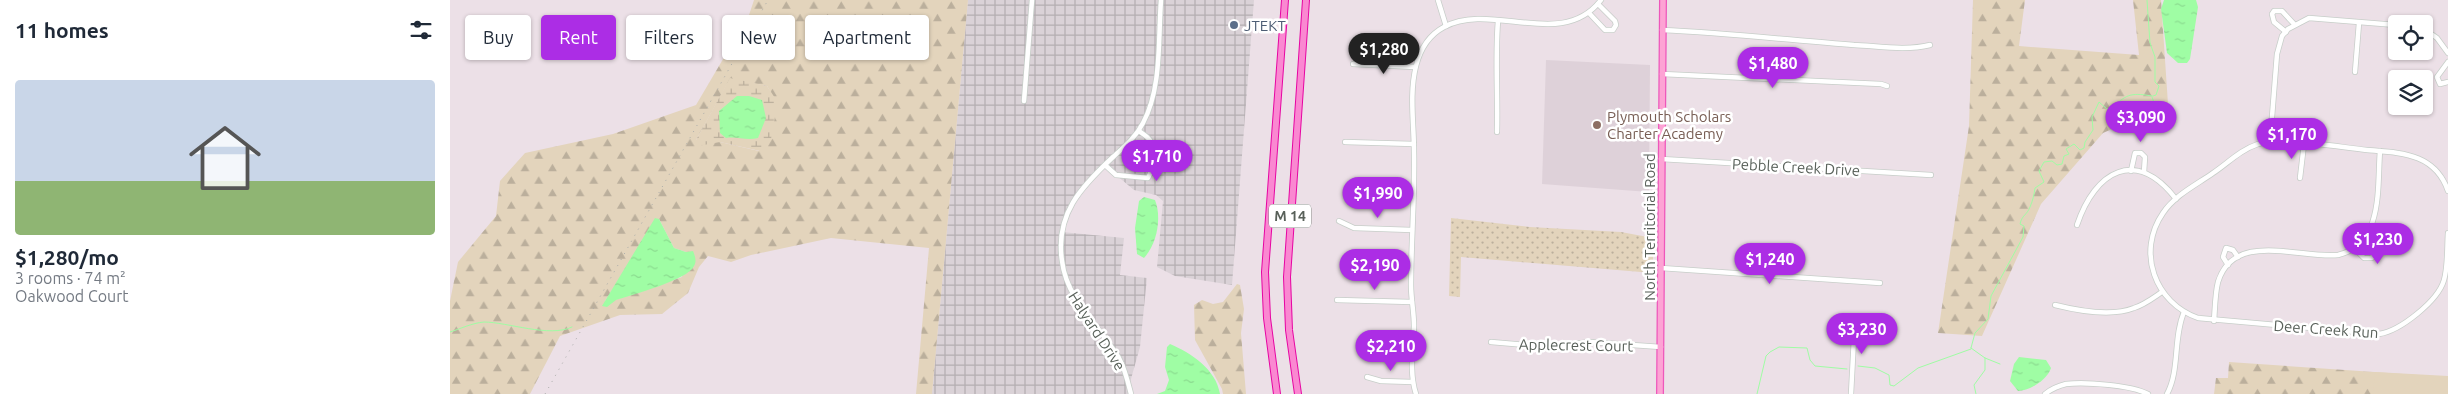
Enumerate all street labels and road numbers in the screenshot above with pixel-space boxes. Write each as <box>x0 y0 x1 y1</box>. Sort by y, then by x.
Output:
street label: North Territorial Road <box>1641 153 1658 301</box>
street label: Pebble Creek Drive <box>1732 155 1860 179</box>
road number: M 14 <box>1269 205 1311 228</box>
street label: Halyard Drive <box>1065 288 1129 374</box>
street label: Deer Creek Run <box>2273 317 2379 341</box>
street label: Applecrest Court <box>1519 336 1633 354</box>

